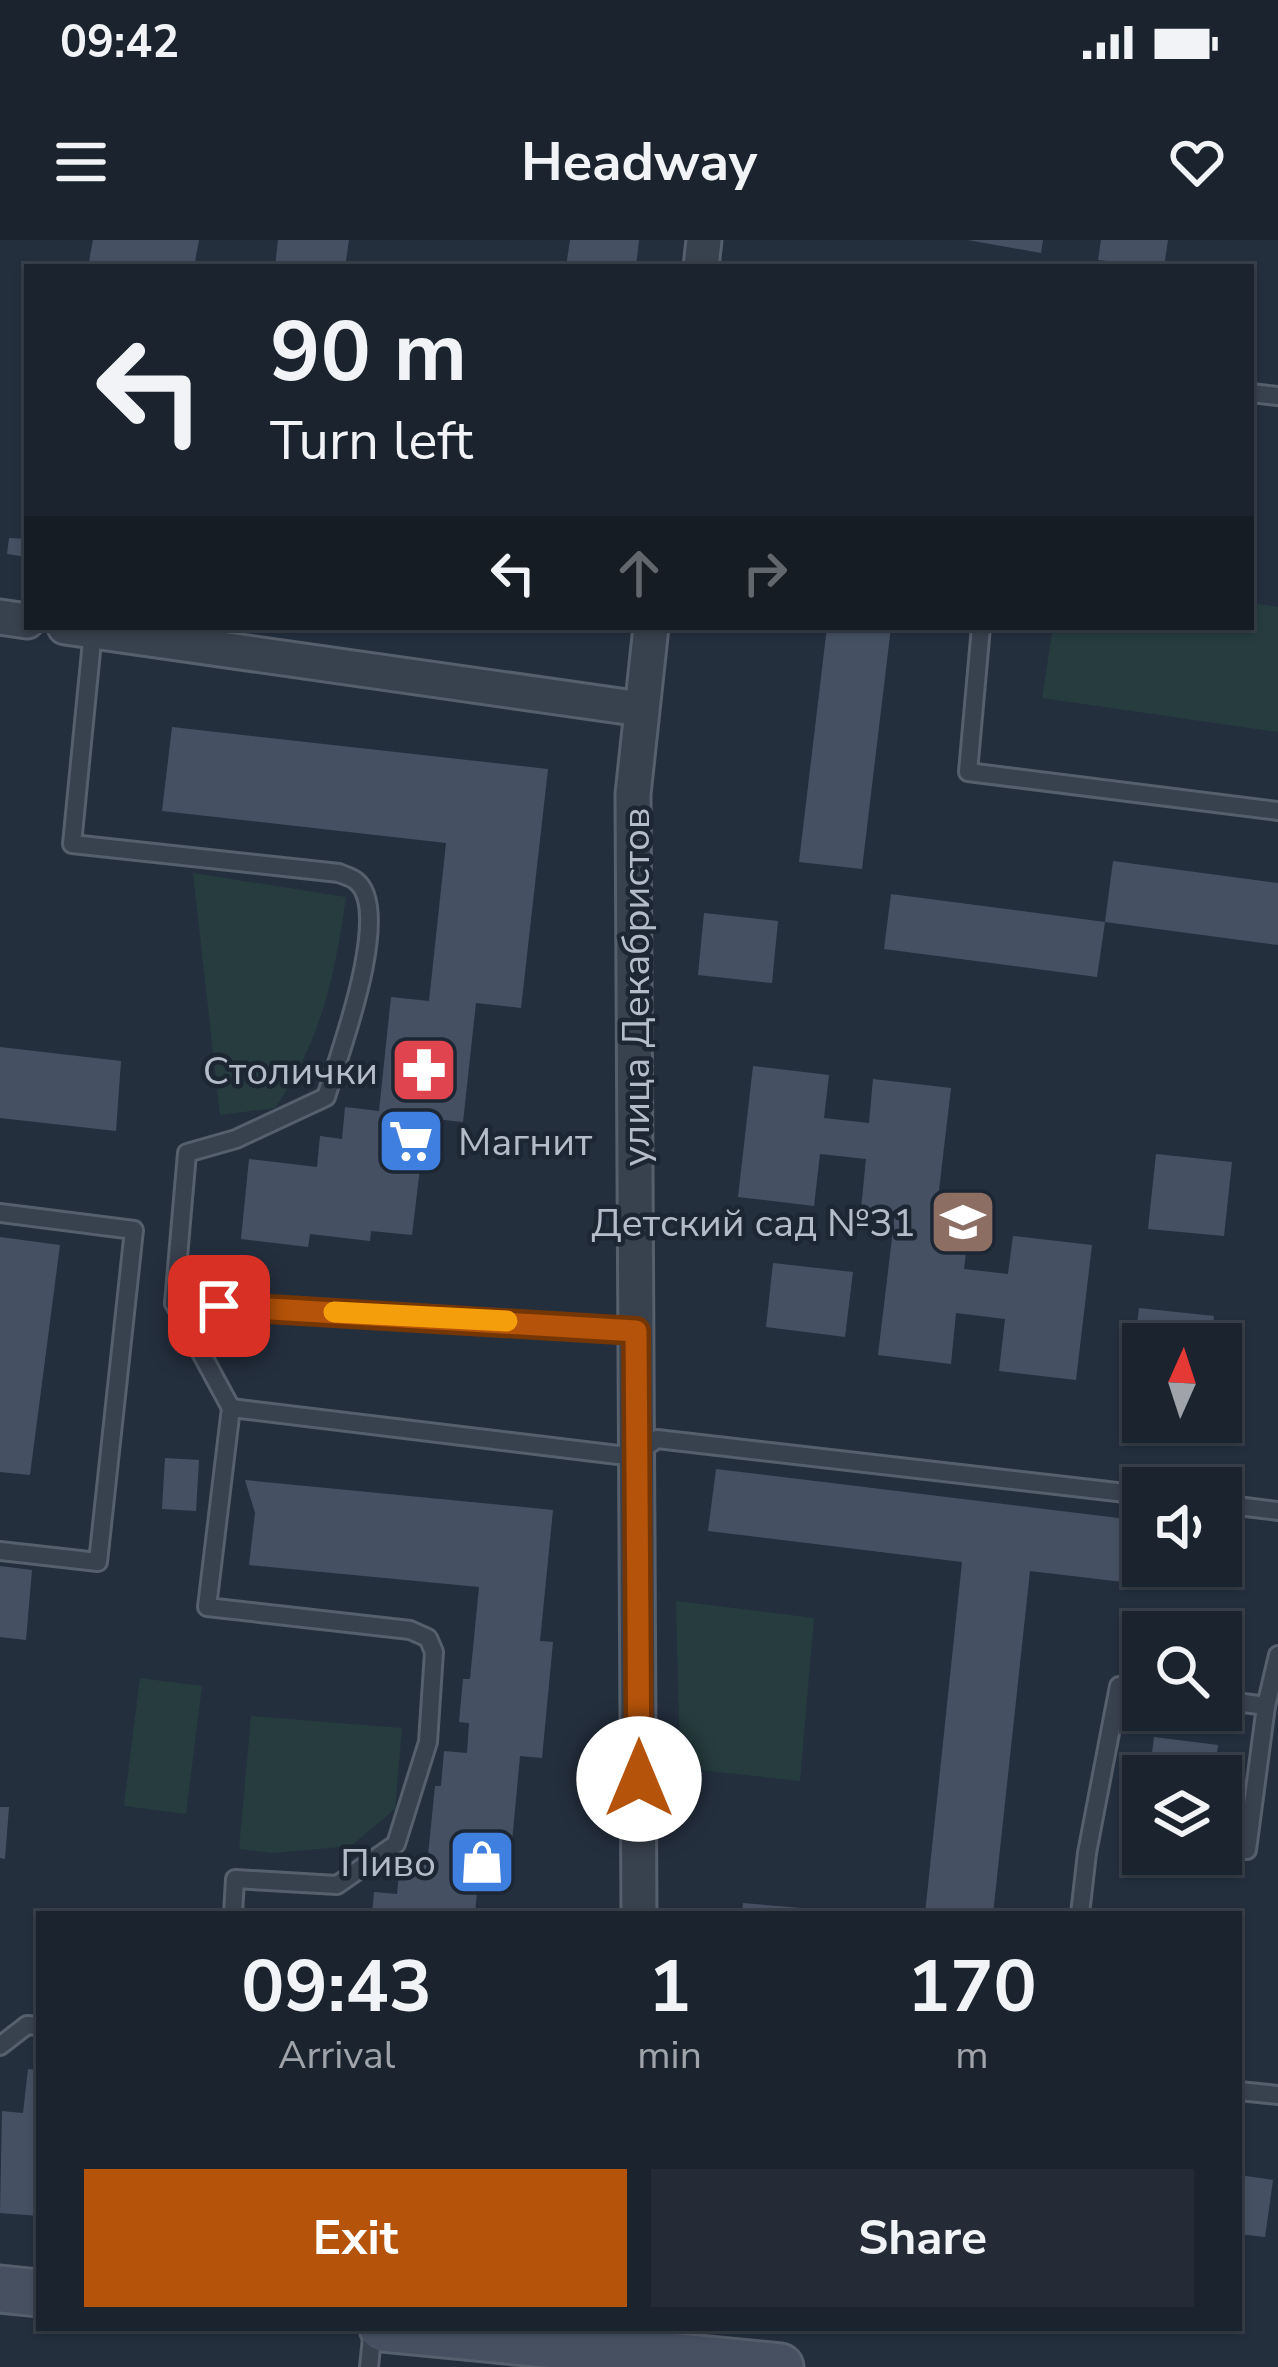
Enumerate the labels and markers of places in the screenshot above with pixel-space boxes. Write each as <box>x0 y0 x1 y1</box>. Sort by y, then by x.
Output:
pharmacy icon: Столички <box>389 1035 459 1105</box>
place label: Столички <box>203 1045 378 1098</box>
supermarket icon: Магнит <box>376 1106 446 1176</box>
place label: Магнит <box>458 1116 593 1169</box>
school or university icon: Детский сад №31 <box>928 1187 998 1257</box>
place label: Детский сад №31 <box>591 1197 916 1250</box>
pin <box>168 1255 270 1357</box>
shop icon: Пиво <box>447 1827 517 1897</box>
place label: Пиво <box>340 1837 436 1890</box>

